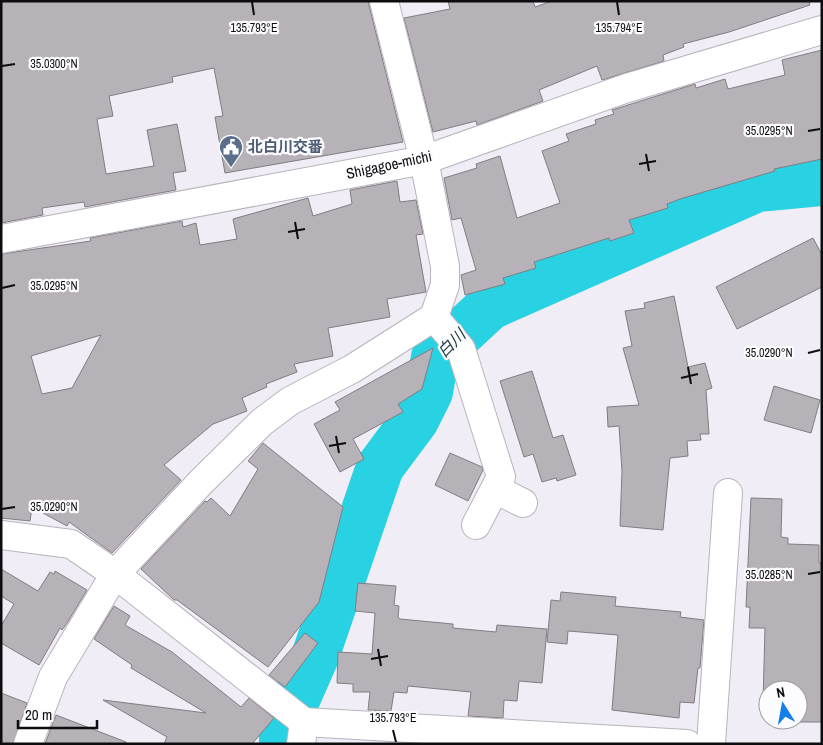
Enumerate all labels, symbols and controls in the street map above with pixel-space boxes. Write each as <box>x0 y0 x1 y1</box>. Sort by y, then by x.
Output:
text: 135.793°E <box>231 20 277 36</box>
text: 135.794°E <box>596 20 642 36</box>
text: 35.0300°N <box>30 56 78 72</box>
text: 35.0295°N <box>745 123 793 139</box>
public building icon: 北白川交番 <box>218 134 244 168</box>
place label: 北白川交番 <box>248 136 323 157</box>
street label: Shigagoe-michi <box>344 145 434 184</box>
text: 35.0295°N <box>30 278 78 294</box>
water label: 白川 <box>432 322 472 362</box>
text: 35.0290°N <box>745 345 793 361</box>
text: 35.0290°N <box>30 499 78 515</box>
text: 35.0285°N <box>745 567 793 583</box>
north arrow <box>758 680 808 730</box>
text: N <box>775 683 786 702</box>
scale bar <box>18 698 96 730</box>
text: 20 m <box>25 704 52 725</box>
text: 135.793°E <box>370 710 416 726</box>

